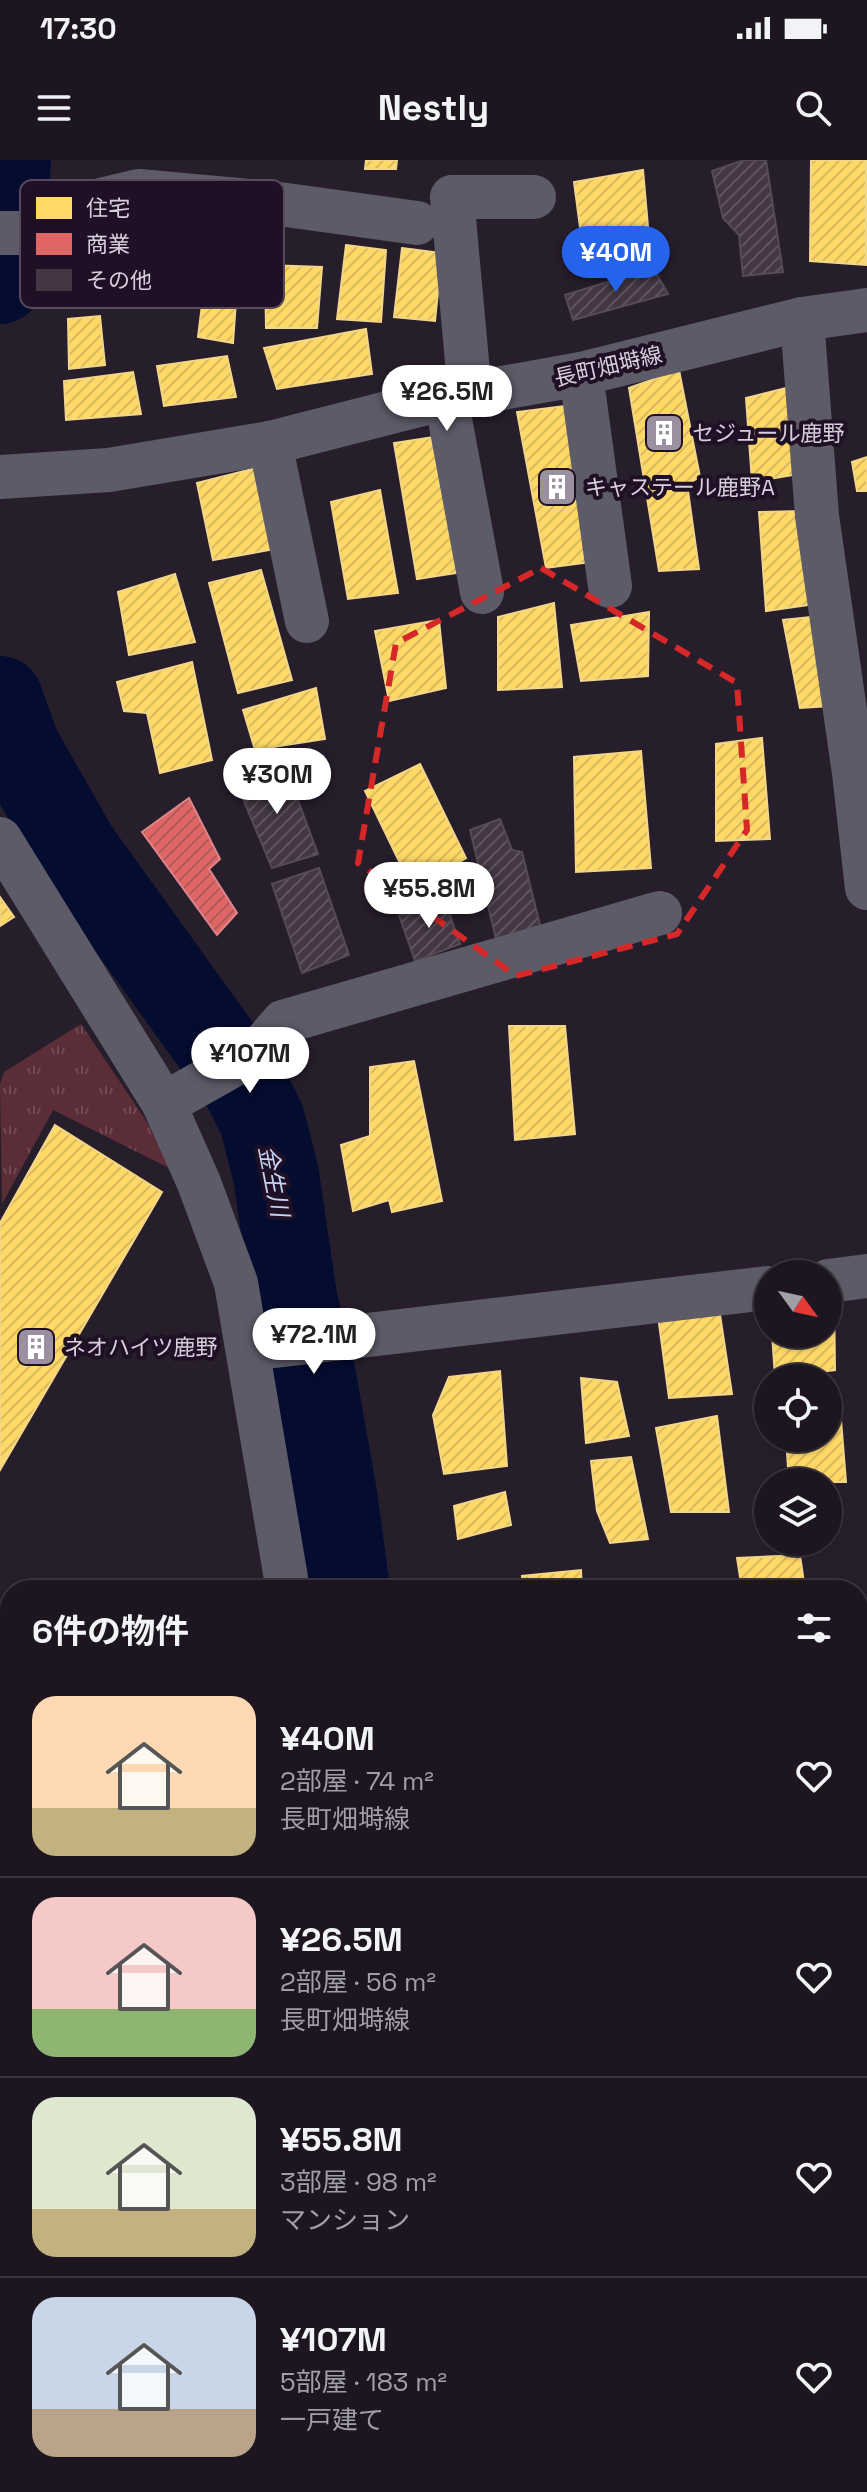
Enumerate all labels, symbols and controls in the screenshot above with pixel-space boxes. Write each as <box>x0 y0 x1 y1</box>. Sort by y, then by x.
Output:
text: 17:30 <box>40 9 117 48</box>
text: Nestly <box>378 85 489 131</box>
icon: menu <box>32 86 76 130</box>
icon: search <box>791 86 835 130</box>
legend <box>20 180 284 308</box>
text: 住宅 <box>86 194 130 222</box>
pin: ¥40M <box>569 226 663 294</box>
text: 商業 <box>86 230 130 258</box>
text: ¥40M <box>580 235 652 269</box>
text: その他 <box>86 266 152 294</box>
street label: 長町畑塒線 <box>551 340 665 392</box>
pin: ¥26.5M <box>382 365 512 433</box>
text: ¥26.5M <box>400 374 494 408</box>
building icon: セジュール鹿野 <box>643 412 685 454</box>
place label: セジュール鹿野 <box>692 419 844 447</box>
building icon: キャステール鹿野A <box>536 466 578 508</box>
place label: キャステール鹿野A <box>585 473 775 501</box>
pin: ¥30M <box>230 748 324 816</box>
text: ¥30M <box>241 757 313 791</box>
pin: ¥55.8M <box>364 862 494 930</box>
text: ¥55.8M <box>382 871 476 905</box>
pin: ¥107M <box>194 1027 306 1095</box>
text: ¥107M <box>209 1036 291 1070</box>
water label: 金生川 <box>252 1143 297 1222</box>
north arrow <box>754 1260 842 1348</box>
map controls <box>754 1260 842 1556</box>
pin: ¥72.1M <box>249 1308 379 1376</box>
text: ¥72.1M <box>271 1317 357 1351</box>
building icon: ネオハイツ鹿野 <box>15 1326 57 1368</box>
place label: ネオハイツ鹿野 <box>64 1333 218 1361</box>
button: locate <box>754 1364 842 1452</box>
button: layers <box>754 1468 842 1556</box>
icon: filters <box>792 1606 836 1650</box>
text: 6件の物件 <box>32 1610 189 1653</box>
text: ¥40M <box>280 1717 375 1760</box>
icon: home <box>96 1728 192 1824</box>
icon: heart <box>792 1754 836 1798</box>
text: 2部屋 · 74 m² <box>280 1764 434 1798</box>
text: 長町畑塒線 <box>280 1802 410 1836</box>
text: ¥26.5M <box>280 1918 403 1961</box>
icon: home <box>96 1929 192 2025</box>
icon: heart <box>792 1955 836 1999</box>
text: 2部屋 · 56 m² <box>280 1965 436 1999</box>
text: 長町畑塒線 <box>280 2003 410 2037</box>
text: ¥55.8M <box>280 2118 402 2161</box>
icon: home <box>96 2129 192 2225</box>
icon: heart <box>792 2155 836 2199</box>
text: 3部屋 · 98 m² <box>280 2165 437 2199</box>
text: マンション <box>280 2203 410 2237</box>
text: ¥107M <box>280 2318 387 2361</box>
icon: home <box>96 2329 192 2425</box>
icon: heart <box>792 2355 836 2399</box>
text: 5部屋 · 183 m² <box>280 2365 447 2399</box>
text: 一戸建て <box>280 2403 384 2437</box>

